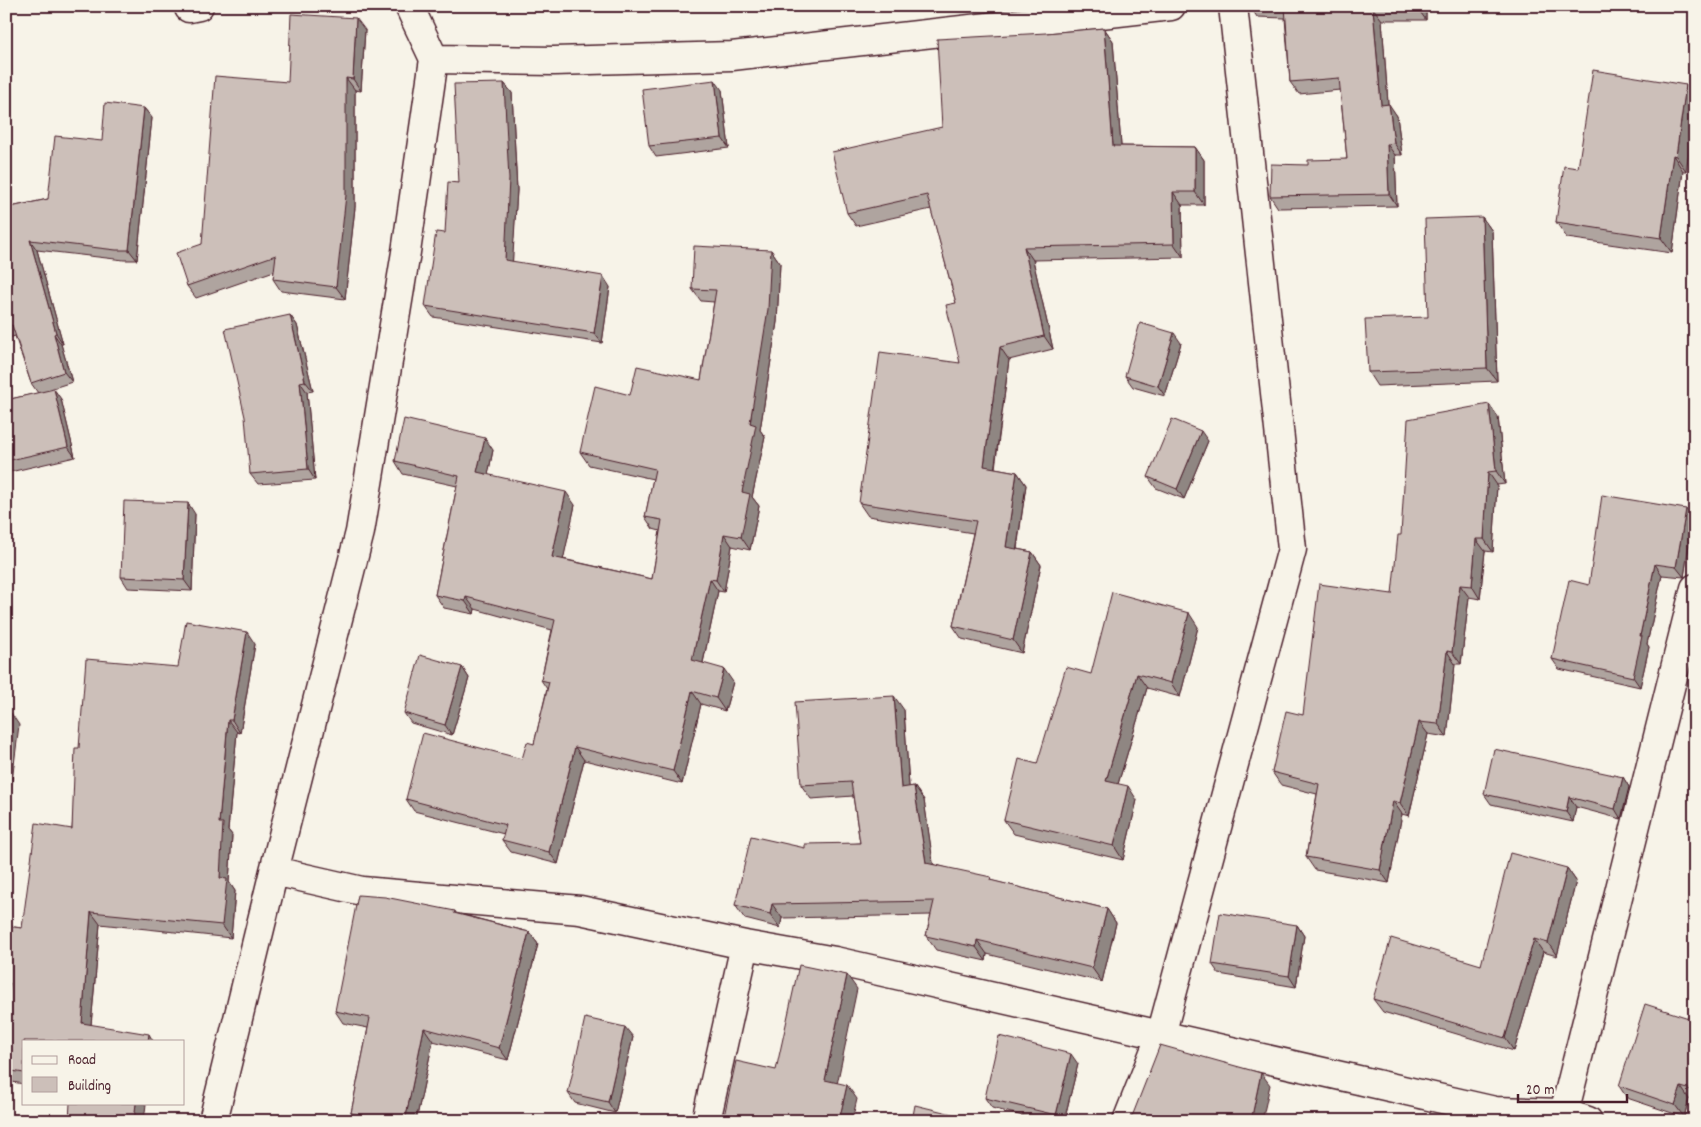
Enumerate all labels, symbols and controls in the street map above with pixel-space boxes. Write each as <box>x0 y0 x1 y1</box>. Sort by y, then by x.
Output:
legend <box>22 1040 185 1104</box>
text: Road <box>68 1050 96 1072</box>
scale bar <box>1518 1072 1627 1104</box>
text: Building <box>68 1076 111 1098</box>
text: 20 m <box>1526 1080 1554 1102</box>

